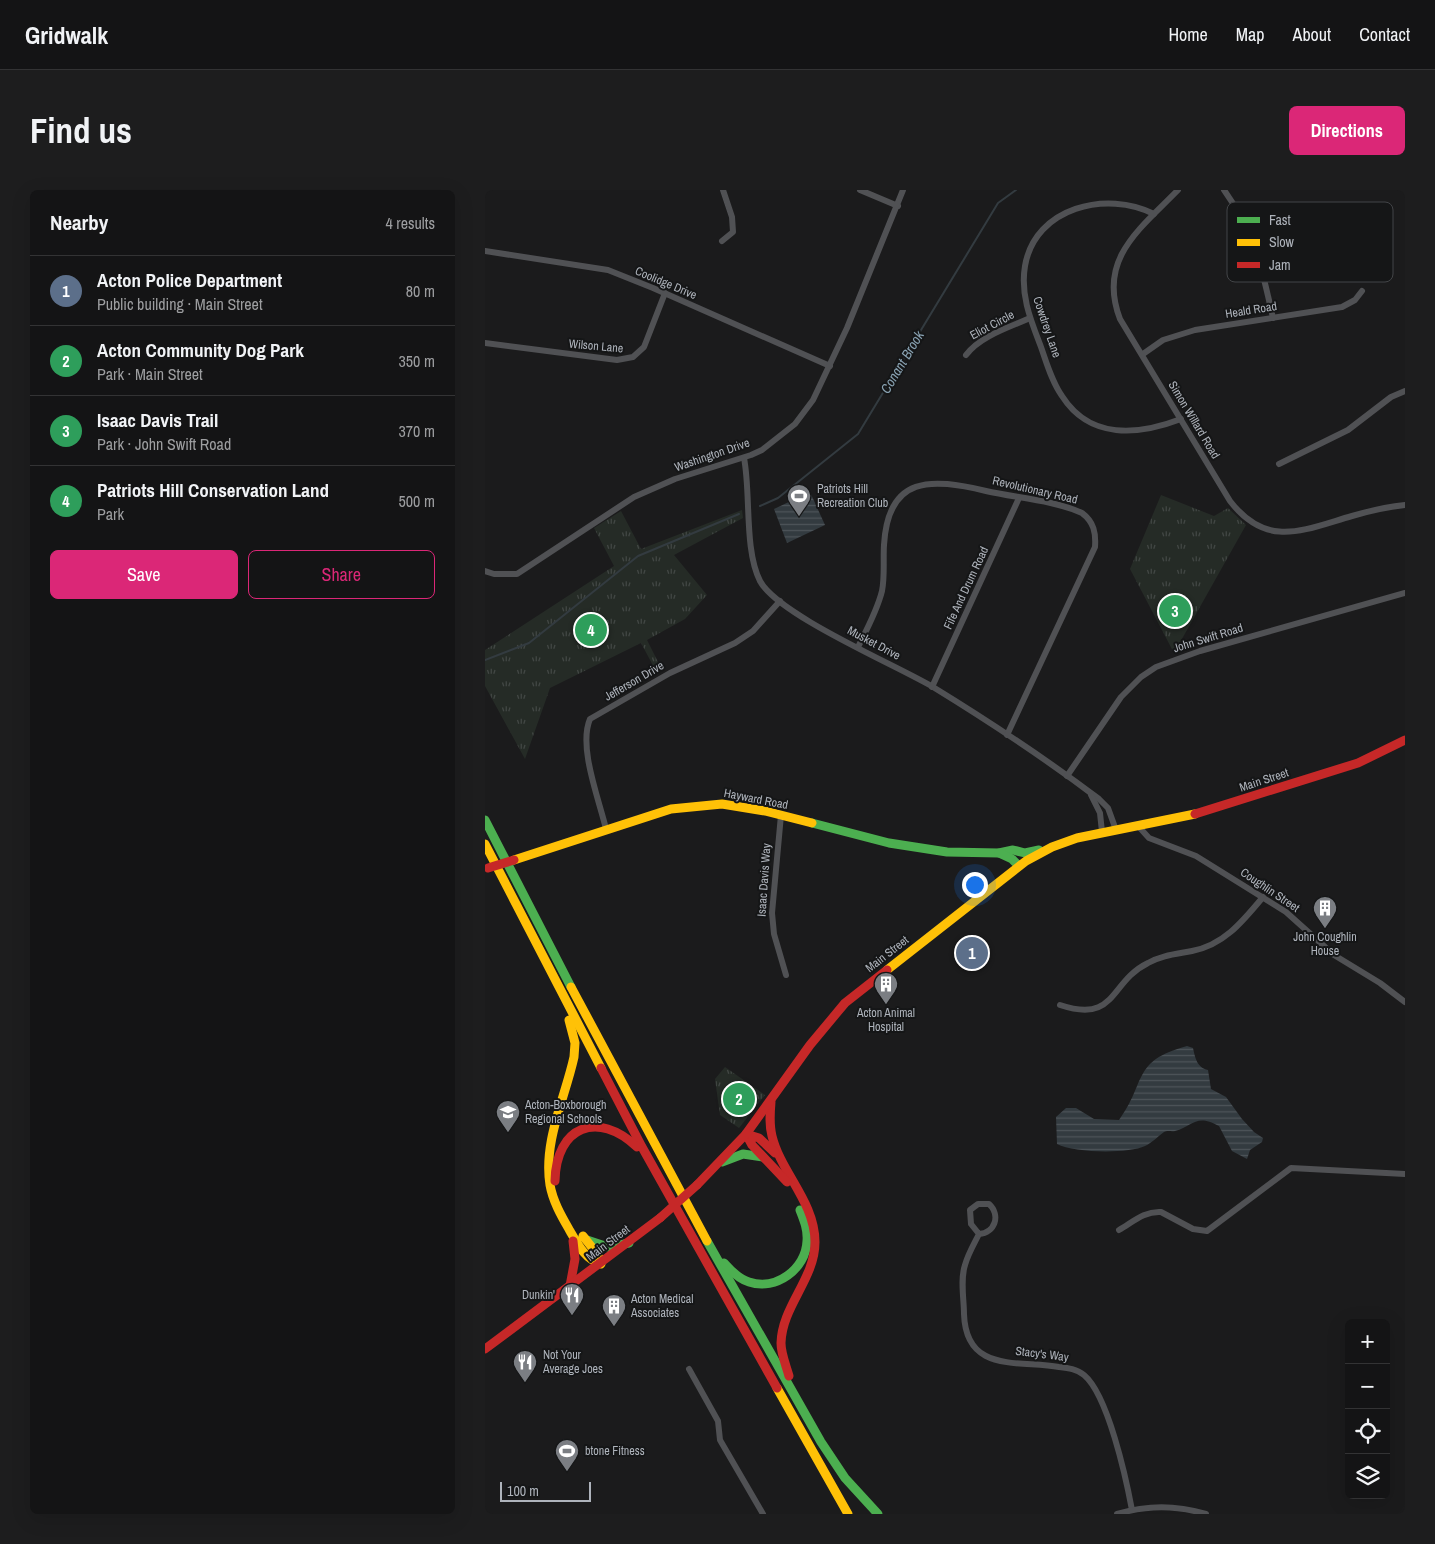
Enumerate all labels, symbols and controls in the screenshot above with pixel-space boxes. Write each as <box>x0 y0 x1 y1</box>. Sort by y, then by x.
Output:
text: Gridwalk <box>25 19 108 51</box>
text: Home <box>1168 22 1208 47</box>
text: Map <box>1236 22 1265 47</box>
text: About <box>1293 22 1331 47</box>
text: Contact <box>1359 22 1410 47</box>
button: Directions <box>1289 106 1405 155</box>
text: Find us <box>30 107 132 154</box>
legend <box>1227 202 1393 282</box>
text: Nearby <box>50 208 108 237</box>
text: Fast <box>1269 211 1291 229</box>
text: 4 results <box>385 212 435 234</box>
text: Slow <box>1269 233 1295 251</box>
text: Jam <box>1269 256 1291 274</box>
street label: Coolidge Drive <box>633 263 699 303</box>
text: Acton Police Department <box>97 267 282 293</box>
text: 1 <box>62 280 70 302</box>
text: 80 m <box>406 280 435 302</box>
text: Public building · Main Street <box>97 293 263 315</box>
street label: Cowdrey Lane <box>1029 294 1065 360</box>
street label: Heald Road <box>1224 298 1278 322</box>
street label: Eliot Circle <box>967 307 1017 343</box>
water label: Conant Brook <box>876 326 928 397</box>
street label: Wilson Lane <box>568 336 624 356</box>
text: Acton Community Dog Park <box>97 337 304 363</box>
text: 2 <box>62 350 70 372</box>
text: 350 m <box>399 350 435 372</box>
text: Park · Main Street <box>97 363 203 385</box>
street label: Simon Willard Road <box>1164 378 1224 462</box>
text: Isaac Davis Trail <box>97 407 218 433</box>
text: 3 <box>62 420 70 442</box>
text: 370 m <box>399 420 435 442</box>
text: Park · John Swift Road <box>97 433 231 455</box>
street label: Washington Drive <box>672 435 752 475</box>
street label: Revolutionary Road <box>991 472 1079 508</box>
text: Patriots Hill Conservation Land <box>97 477 329 503</box>
place label: Patriots Hill Recreation Club <box>817 481 888 511</box>
sports icon: Patriots Hill Recreation Club <box>786 483 812 517</box>
text: 4 <box>62 490 70 512</box>
text: 500 m <box>399 490 435 512</box>
text: Park <box>97 503 124 525</box>
street label: Fife And Drum Road <box>940 544 992 632</box>
button: Save <box>50 550 238 599</box>
button: Share <box>248 550 435 599</box>
pin: 3 <box>1159 592 1191 630</box>
pin: 4 <box>575 611 607 649</box>
street label: John Swift Road <box>1171 620 1245 656</box>
street label: Musket Drive <box>845 622 903 664</box>
street label: Jefferson Drive <box>601 657 667 705</box>
street label: Main Street <box>1237 764 1291 795</box>
street label: Hayward Road <box>723 785 789 813</box>
street label: Isaac Davis Way <box>753 843 775 917</box>
street label: Coughlin Street <box>1237 864 1303 916</box>
your location <box>962 872 988 898</box>
building icon: John Coughlin House <box>1312 895 1338 929</box>
place label: John Coughlin House <box>1293 929 1357 959</box>
street label: Main Street <box>862 932 912 976</box>
pin: 1 <box>956 934 988 972</box>
building icon: Acton Animal Hospital <box>873 971 899 1005</box>
place label: Acton Animal Hospital <box>856 1005 915 1035</box>
pin: 2 <box>723 1080 755 1118</box>
place label: Acton-Boxborough Regional Schools <box>524 1097 607 1127</box>
school or university icon: Acton-Boxborough Regional Schools <box>495 1099 521 1133</box>
street label: Main Street <box>583 1221 633 1265</box>
restaurant icon: Dunkin' <box>559 1282 585 1316</box>
place label: Dunkin' <box>522 1287 555 1303</box>
place label: Acton Medical Associates <box>630 1291 693 1321</box>
building icon: Acton Medical Associates <box>601 1293 627 1327</box>
map controls <box>1345 1319 1390 1499</box>
button: + <box>1345 1319 1390 1364</box>
street label: Stacy's Way <box>1014 1343 1070 1365</box>
place label: Not Your Average Joes <box>542 1347 603 1377</box>
restaurant icon: Not Your Average Joes <box>512 1349 538 1383</box>
button: − <box>1345 1364 1390 1409</box>
button: locate <box>1345 1409 1390 1454</box>
sports icon: btone Fitness <box>554 1438 580 1472</box>
place label: btone Fitness <box>585 1443 645 1459</box>
button: layers <box>1345 1454 1390 1499</box>
scale bar <box>500 1479 591 1502</box>
text: 100 m <box>507 1482 539 1500</box>

